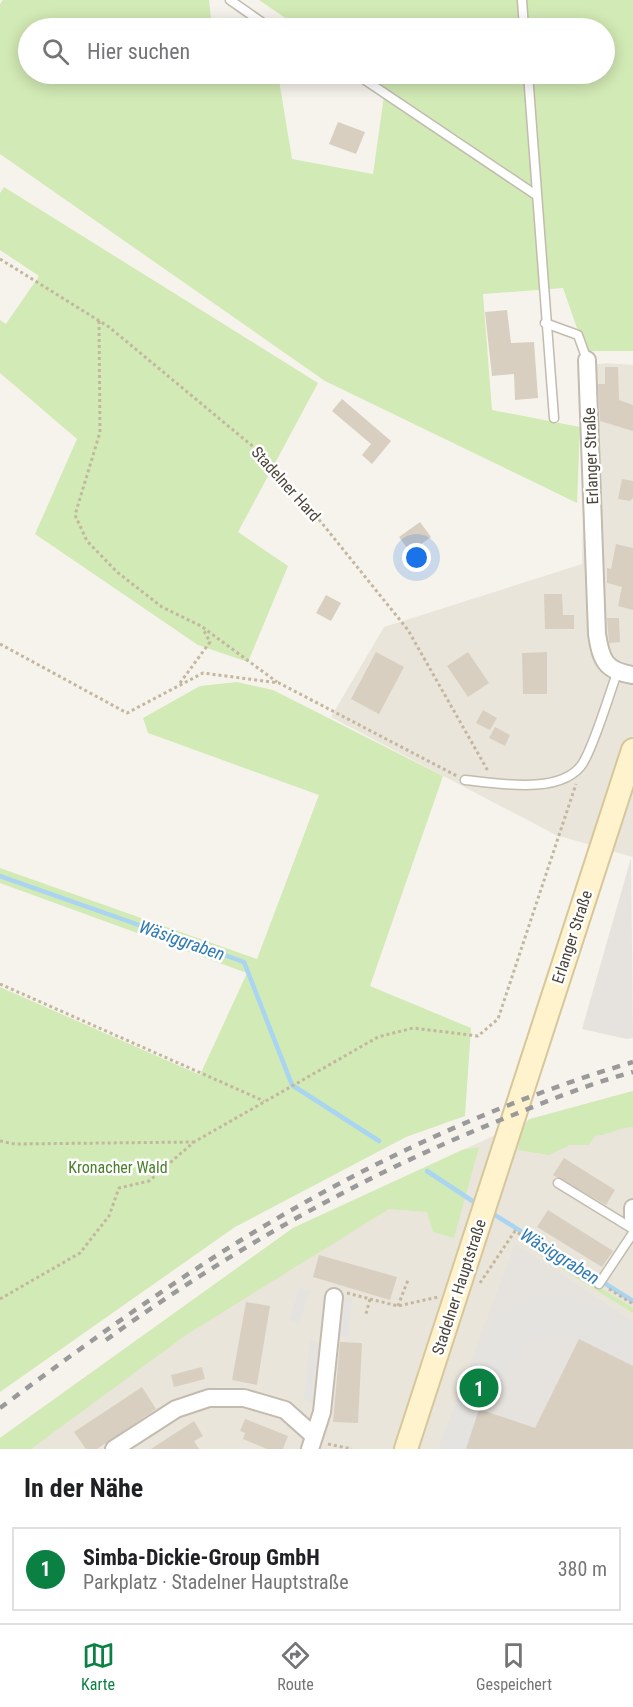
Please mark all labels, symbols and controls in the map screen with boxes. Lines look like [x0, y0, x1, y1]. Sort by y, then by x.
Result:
search box [18, 18, 615, 84]
icon: search [39, 35, 72, 68]
text: Hier suchen [87, 39, 190, 64]
street label: Erlanger Straße [580, 407, 602, 505]
street label: Stadelner Hard [248, 443, 324, 525]
your location [402, 543, 431, 572]
street label: Erlanger Straße [548, 888, 596, 986]
water label: Wäsiggraben [136, 916, 228, 964]
park label: Kronacher Wald [68, 1158, 168, 1177]
street label: Stadelner Hauptstraße [428, 1217, 490, 1357]
water label: Wäsiggraben [517, 1223, 603, 1289]
pin: 1 [460, 1366, 498, 1410]
text: In der Nähe [24, 1473, 143, 1503]
text: Simba-Dickie-Group GmbH [83, 1545, 320, 1570]
text: 1 [40, 1557, 51, 1581]
text: 380 m [558, 1557, 607, 1581]
text: Parkplatz · Stadelner Hauptstraße [83, 1570, 349, 1594]
tab: Karte [81, 1639, 115, 1694]
tab: Route [277, 1639, 314, 1694]
tab: Gespeichert [476, 1639, 552, 1694]

